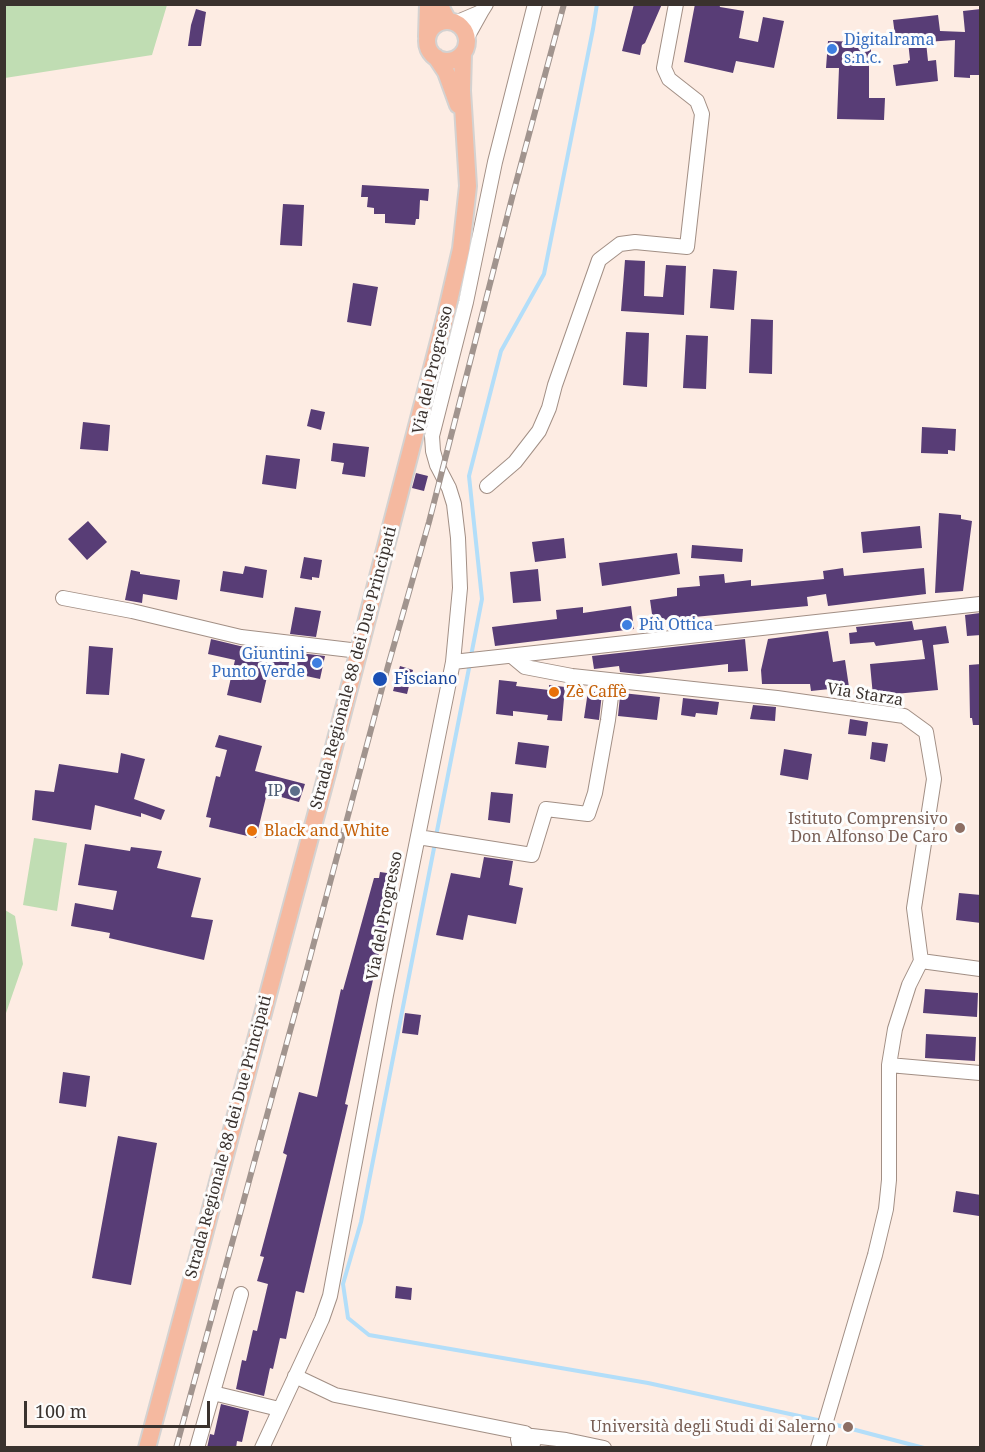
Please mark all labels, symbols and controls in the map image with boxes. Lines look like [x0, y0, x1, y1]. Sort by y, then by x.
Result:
place label: Digitalrama s.n.c. [844, 30, 934, 68]
marker: Digitalrama s.n.c. [825, 42, 839, 56]
street label: Via del Progresso [409, 304, 457, 436]
street label: Strada Regionale 88 dei Due Principati [307, 524, 401, 812]
place label: Più Ottica [639, 615, 713, 635]
marker: Più Ottica [620, 618, 634, 632]
place label: Giuntini Punto Verde [212, 644, 305, 682]
marker: Giuntini Punto Verde [310, 656, 324, 670]
place label: Fisciano [394, 669, 457, 689]
marker: Fisciano [371, 670, 389, 688]
street label: Via Starza [825, 679, 905, 711]
place label: Zè Caffè [566, 682, 627, 702]
marker: Zè Caffè [547, 685, 561, 699]
place label: IP [267, 781, 283, 801]
marker: IP [288, 784, 302, 798]
place label: Istituto Comprensivo Don Alfonso De Caro [788, 809, 948, 847]
place label: Black and White [264, 821, 389, 841]
marker: Istituto Comprensivo Don Alfonso De Caro [953, 821, 967, 835]
marker: Black and White [245, 824, 259, 838]
street label: Via del Progresso [363, 850, 407, 982]
street label: Strada Regionale 88 dei Due Principati [182, 993, 276, 1281]
scale bar [27, 1389, 213, 1427]
text: 100 m [35, 1399, 87, 1423]
place label: Università degli Studi di Salerno [590, 1417, 836, 1437]
marker: Università degli Studi di Salerno [841, 1420, 855, 1434]

